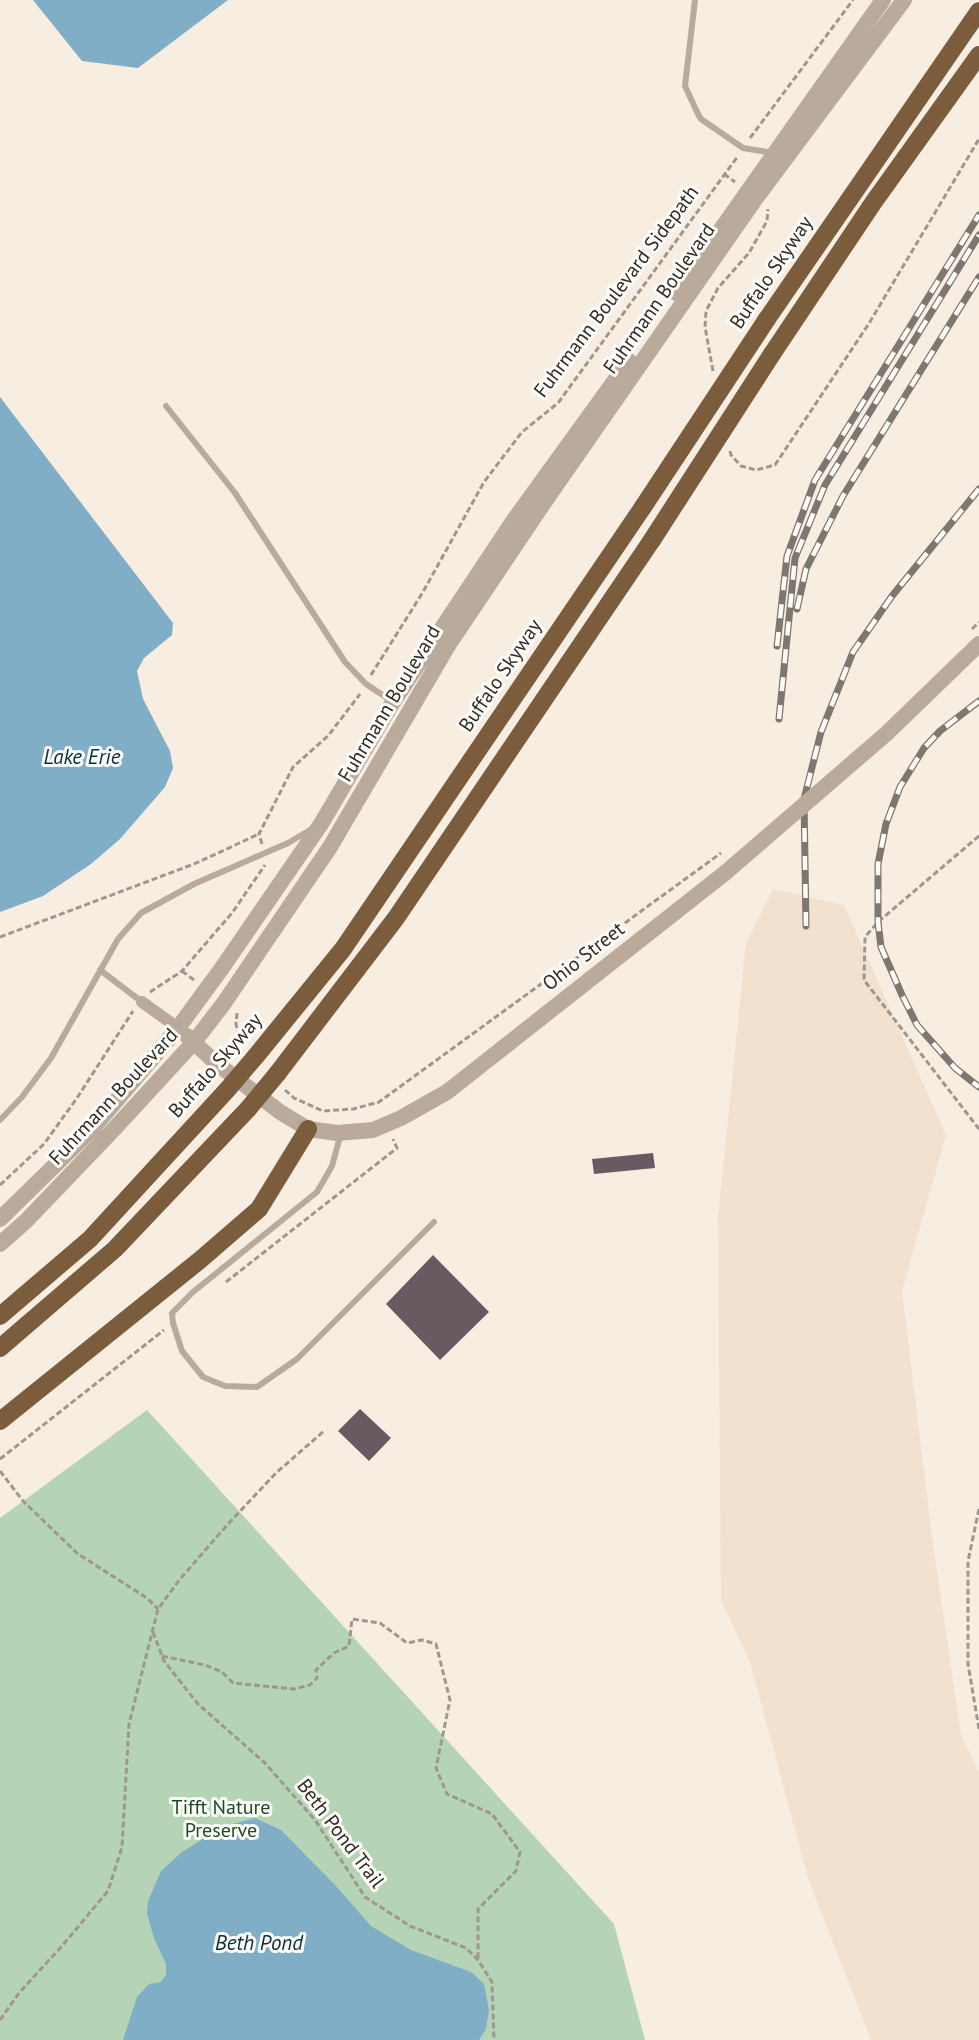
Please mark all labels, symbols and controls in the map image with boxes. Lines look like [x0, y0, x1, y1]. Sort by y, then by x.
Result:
street label: Fuhrmann Boulevard Sidepath [530, 181, 704, 403]
street label: Buffalo Skyway [726, 212, 818, 334]
street label: Fuhrmann Boulevard [599, 219, 721, 379]
street label: Buffalo Skyway [455, 615, 547, 737]
street label: Fuhrmann Boulevard [334, 621, 446, 787]
water label: Lake Erie [44, 745, 120, 771]
street label: Ohio Street [538, 918, 630, 996]
street label: Buffalo Skyway [164, 1009, 268, 1123]
street label: Fuhrmann Boulevard [44, 1024, 184, 1170]
street label: Beth Pond Trail [291, 1775, 389, 1893]
park label: Tifft Nature Preserve [172, 1796, 270, 1843]
water label: Beth Pond [215, 1931, 303, 1957]

